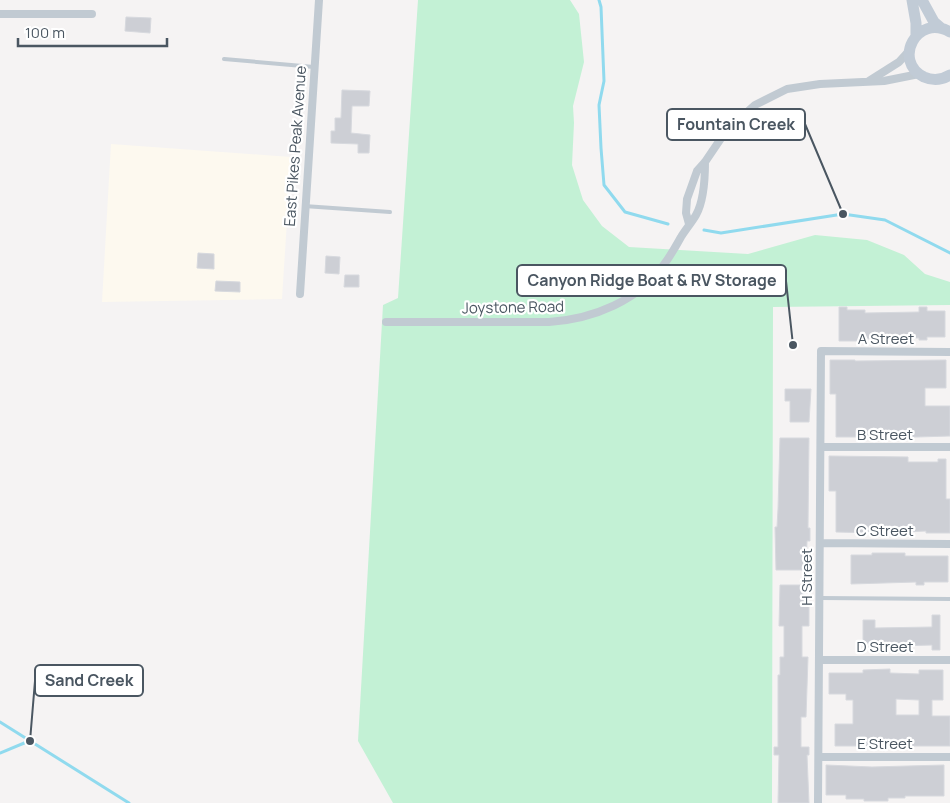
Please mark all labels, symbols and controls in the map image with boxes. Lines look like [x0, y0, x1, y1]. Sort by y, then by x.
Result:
scale bar [18, 15, 166, 47]
text: 100 m [25, 22, 65, 43]
street label: East Pikes Peak Avenue [279, 65, 311, 227]
callout: Fountain Creek [667, 109, 805, 140]
text: Fountain Creek [677, 113, 795, 135]
callout: Canyon Ridge Boat & RV Storage [517, 265, 786, 296]
text: Canyon Ridge Boat & RV Storage [527, 269, 777, 291]
street label: Joystone Road [462, 296, 564, 318]
street label: A Street [858, 328, 914, 349]
street label: B Street [857, 424, 913, 445]
street label: C Street [856, 520, 914, 541]
street label: H Street [796, 548, 817, 606]
street label: D Street [856, 636, 914, 657]
callout: Sand Creek [35, 665, 143, 696]
text: Sand Creek [45, 669, 134, 691]
street label: E Street [857, 733, 913, 754]

